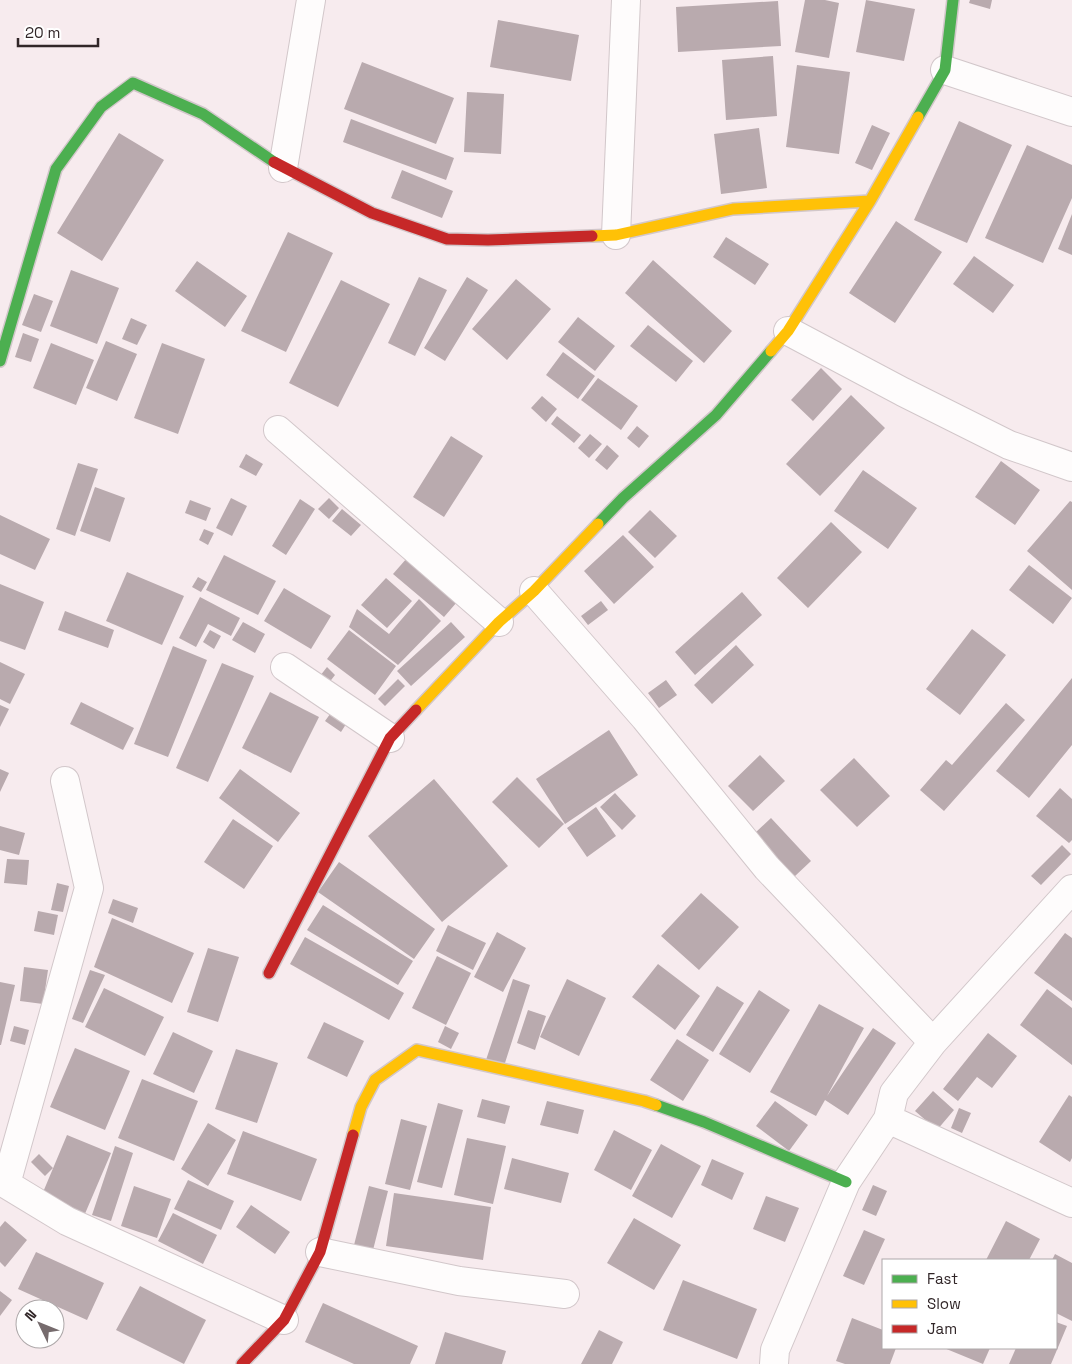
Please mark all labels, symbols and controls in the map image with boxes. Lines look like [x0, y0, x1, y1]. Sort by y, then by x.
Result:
scale bar [18, 15, 98, 47]
text: 20 m [25, 23, 60, 42]
legend [882, 1259, 1057, 1349]
text: Fast [927, 1269, 958, 1288]
text: Slow [927, 1294, 961, 1313]
north arrow [15, 1299, 65, 1349]
text: N [21, 1306, 40, 1325]
text: Jam [927, 1319, 957, 1338]

